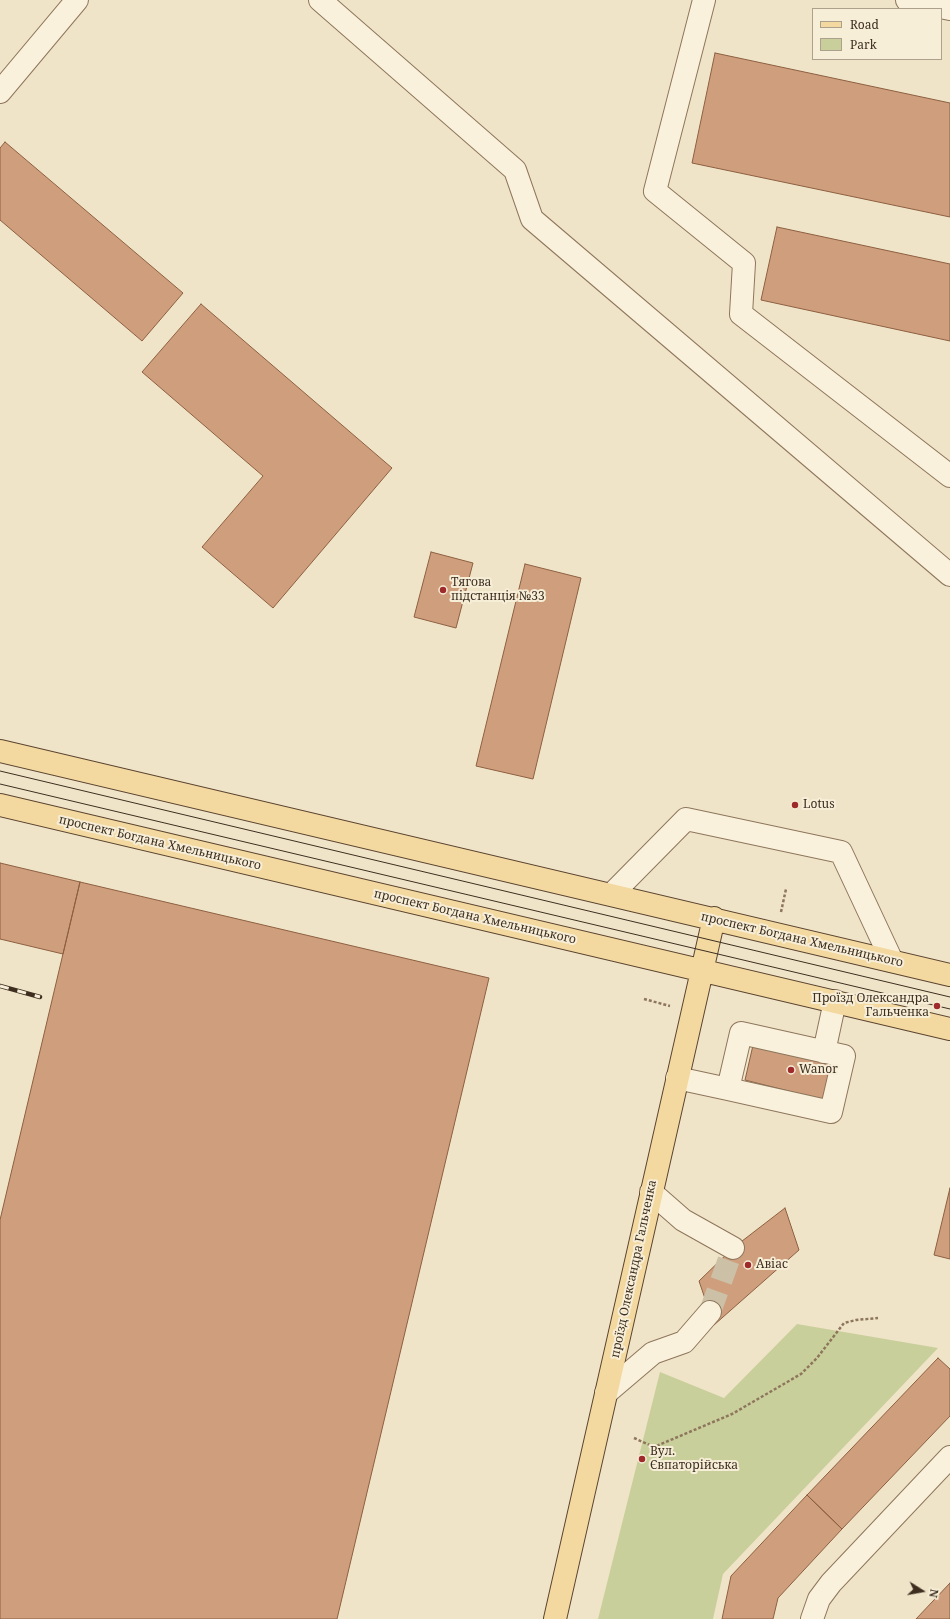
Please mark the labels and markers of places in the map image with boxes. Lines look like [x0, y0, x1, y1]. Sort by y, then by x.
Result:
place label: Тягова пiдстанцiя №33 [451, 576, 545, 604]
marker: Тягова пiдстанцiя №33 [438, 585, 448, 595]
place label: Lotus [803, 798, 835, 812]
marker: Lotus [790, 800, 800, 810]
place label: Проїзд Олександра Гальченка [812, 992, 929, 1020]
marker: Проїзд Олександра Гальченка [932, 1001, 942, 1011]
place label: Wanor [799, 1063, 838, 1077]
marker: Wanor [786, 1065, 796, 1075]
place label: Авіас [756, 1258, 788, 1272]
marker: Авіас [743, 1260, 753, 1270]
place label: Вул. Євпаторійська [650, 1445, 738, 1473]
marker: Вул. Євпаторійська [637, 1454, 647, 1464]

